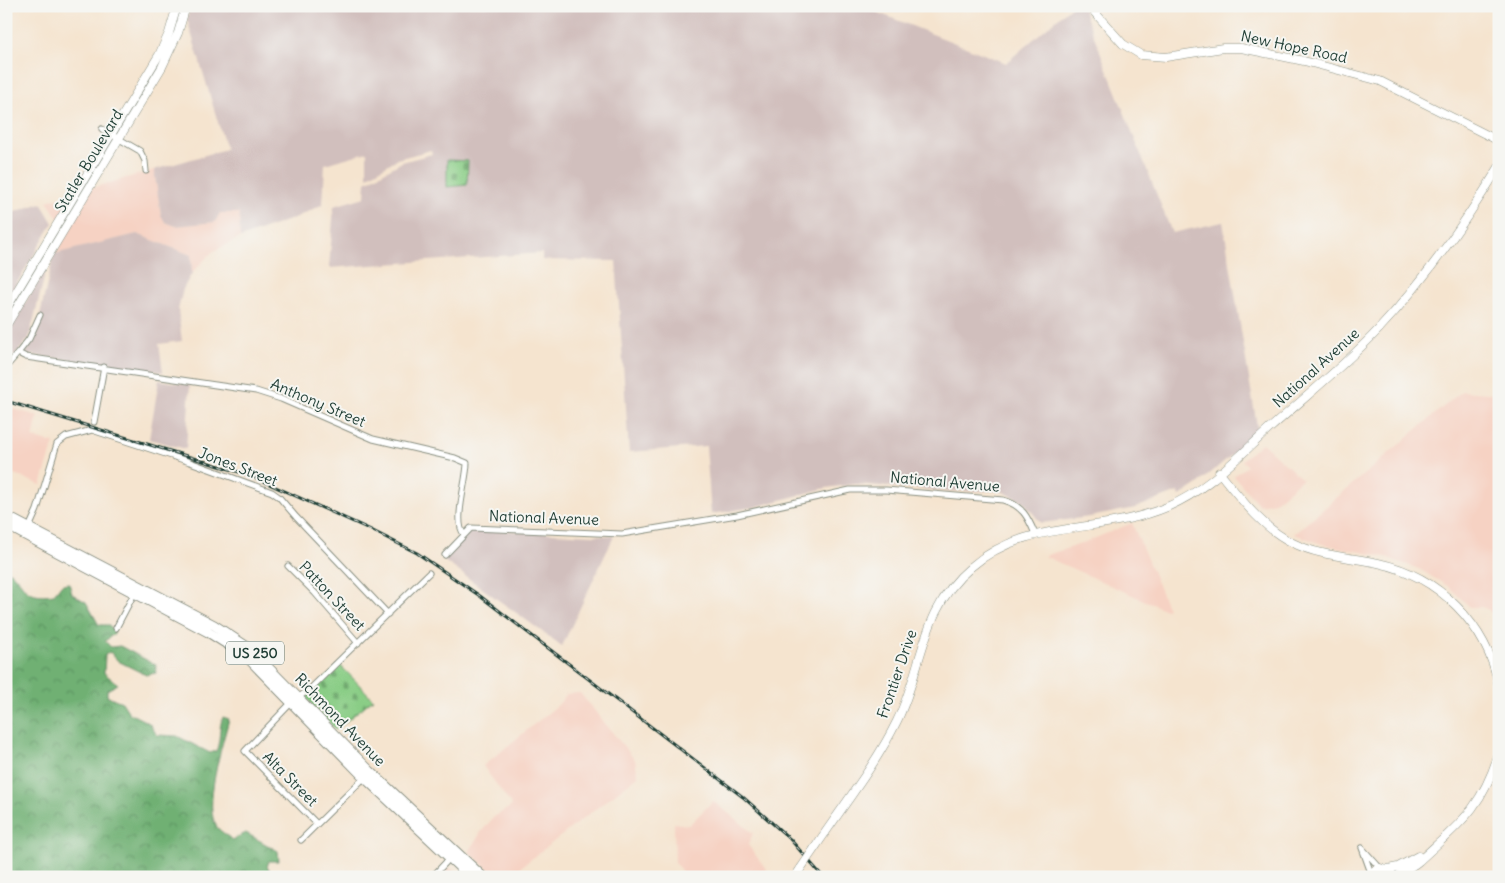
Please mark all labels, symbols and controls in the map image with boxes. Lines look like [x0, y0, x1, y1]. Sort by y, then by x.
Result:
street label: New Hope Road [1239, 26, 1349, 67]
street label: Statler Boulevard [50, 106, 127, 216]
street label: National Avenue [1268, 324, 1363, 412]
street label: Anthony Street [268, 374, 368, 431]
street label: Jones Street [196, 443, 280, 490]
street label: National Avenue [889, 467, 1001, 496]
street label: National Avenue [489, 506, 599, 529]
street label: Patton Street [295, 557, 369, 634]
street label: Frontier Drive [872, 627, 921, 721]
road number: US 250 [226, 641, 284, 664]
street label: Richmond Avenue [291, 669, 390, 770]
street label: Alta Street [259, 747, 322, 810]

